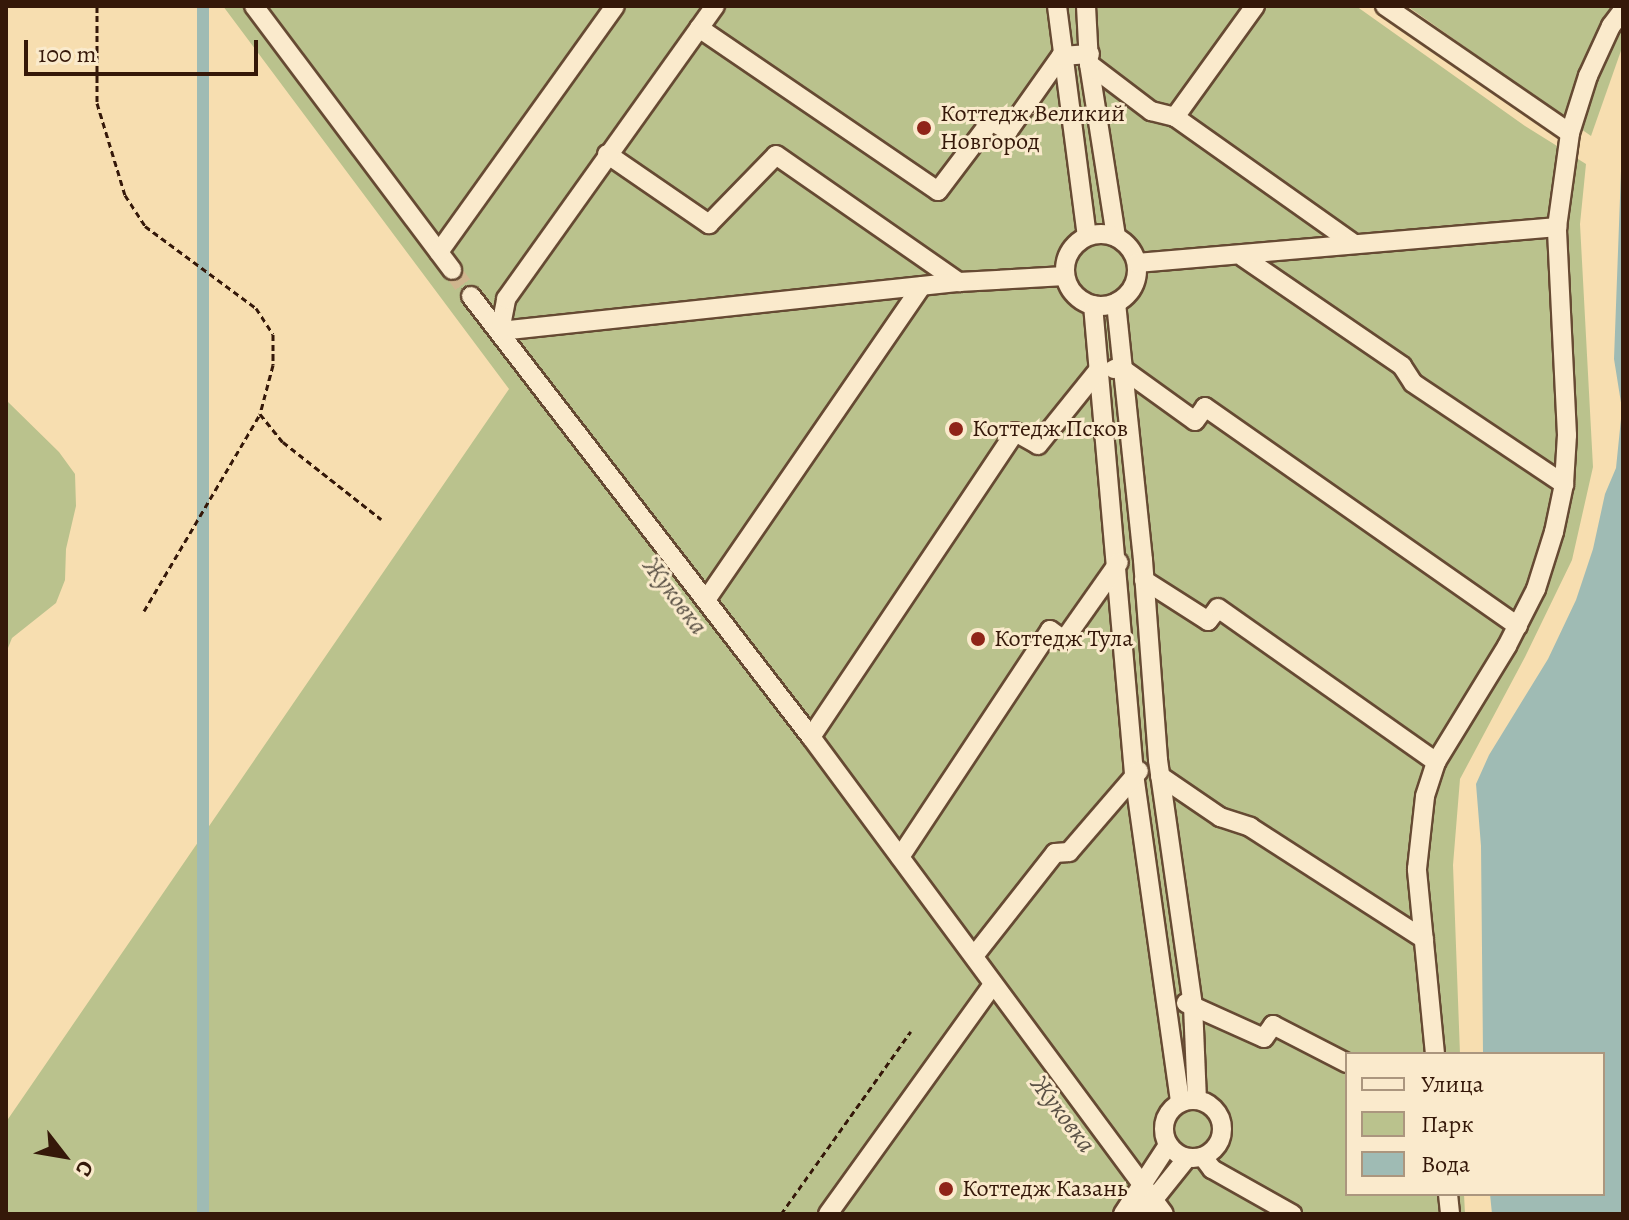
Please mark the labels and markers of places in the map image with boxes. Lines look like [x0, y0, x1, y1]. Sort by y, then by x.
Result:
place label: Коттедж Великий Новгород [940, 100, 1125, 156]
marker: Коттедж Великий Новгород [915, 119, 933, 137]
place label: Коттедж Псков [972, 415, 1128, 443]
marker: Коттедж Псков [947, 420, 965, 438]
place label: Коттедж Тула [994, 625, 1133, 653]
marker: Коттедж Тула [969, 630, 987, 648]
place label: Коттедж Казань [962, 1175, 1128, 1203]
marker: Коттедж Казань [937, 1180, 955, 1198]

